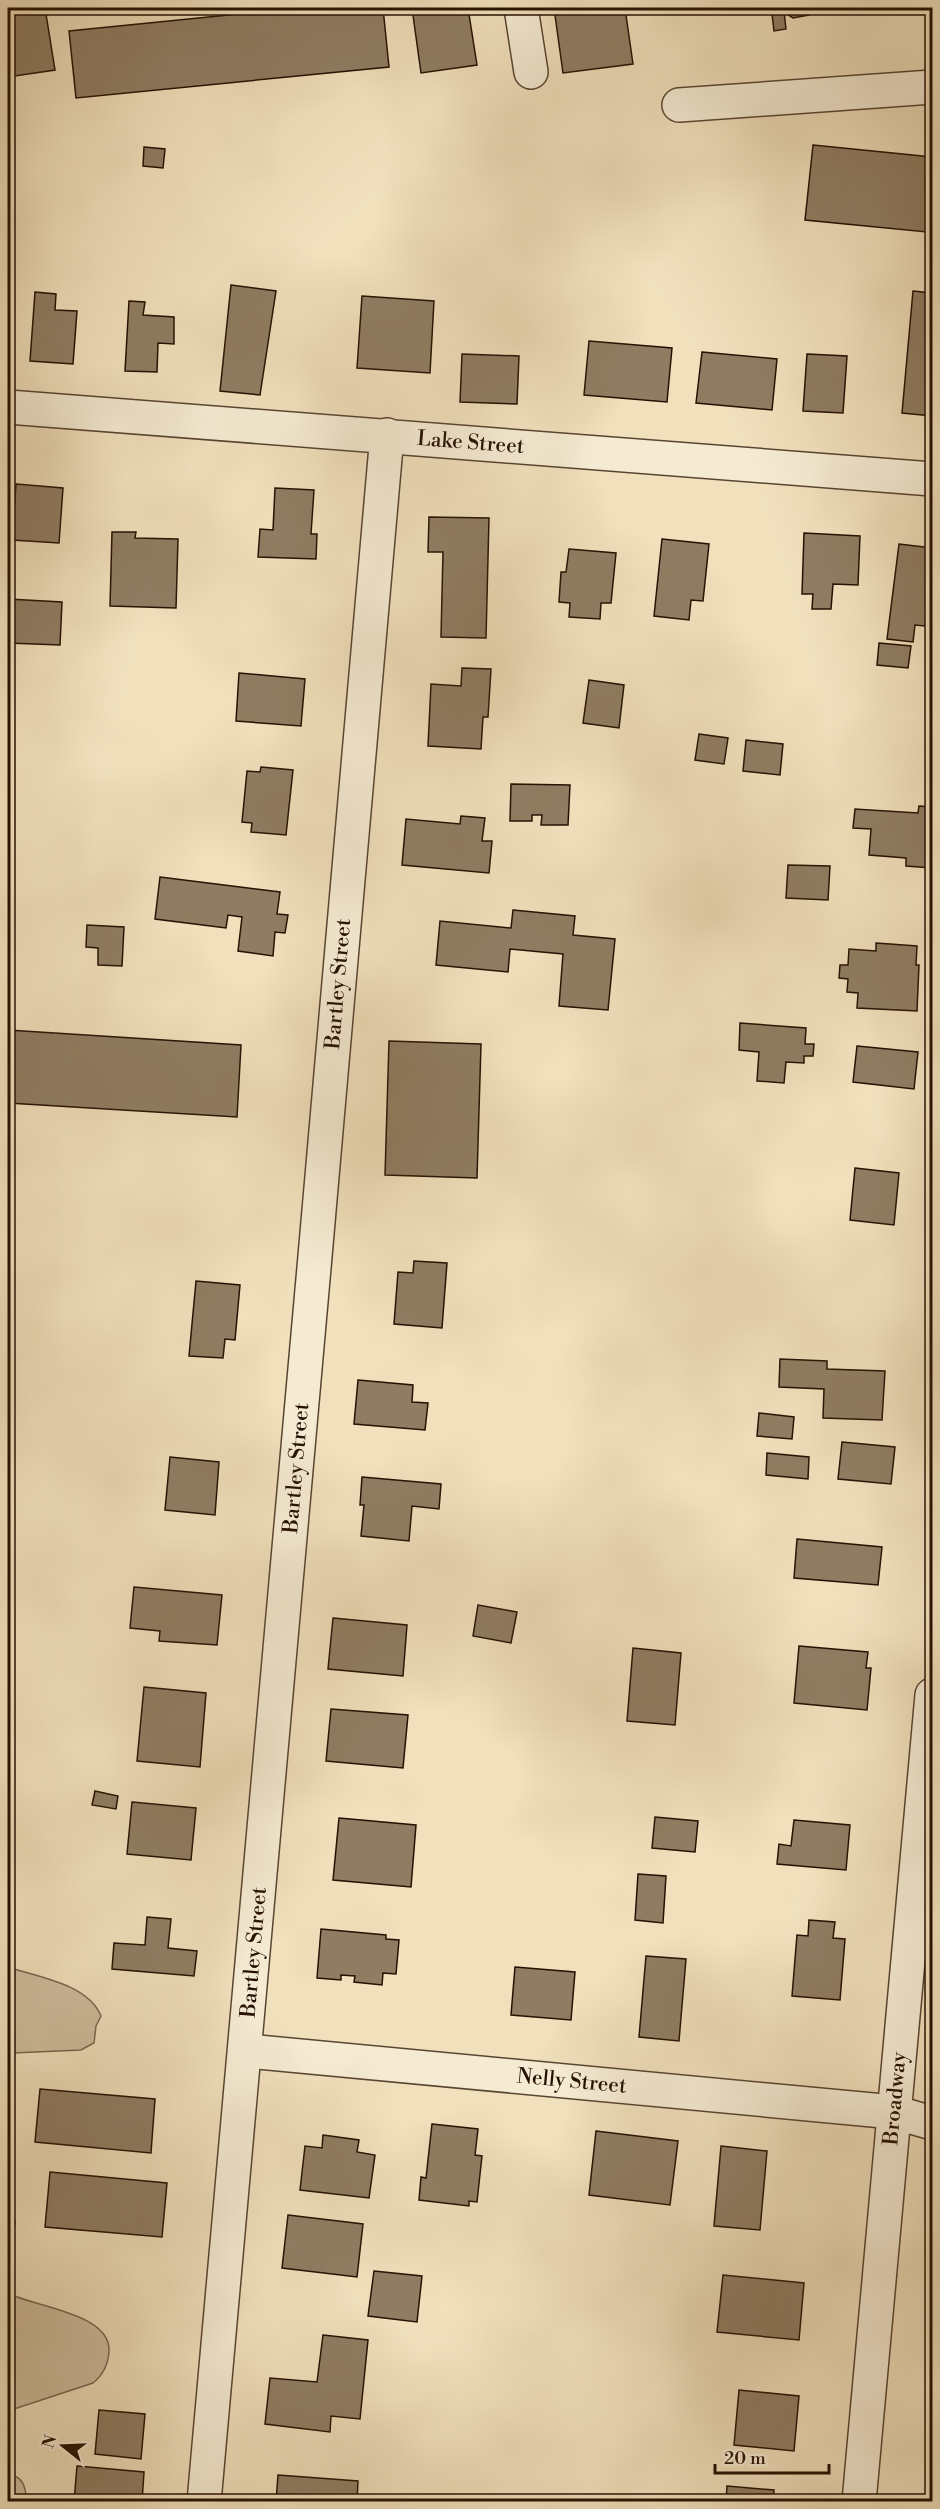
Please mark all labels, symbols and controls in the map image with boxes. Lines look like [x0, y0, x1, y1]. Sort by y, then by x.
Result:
street label: Lake Street [416, 426, 526, 460]
street label: Bartley Street [320, 917, 357, 1051]
street label: Bartley Street [278, 1401, 315, 1536]
street label: Bartley Street [235, 1885, 273, 2020]
street label: Broadway [878, 2050, 913, 2147]
street label: Nelly Street [516, 2063, 628, 2100]
north arrow [33, 2416, 93, 2476]
text: N [38, 2432, 61, 2451]
scale bar [715, 2437, 829, 2475]
text: 20 m [724, 2447, 766, 2470]

